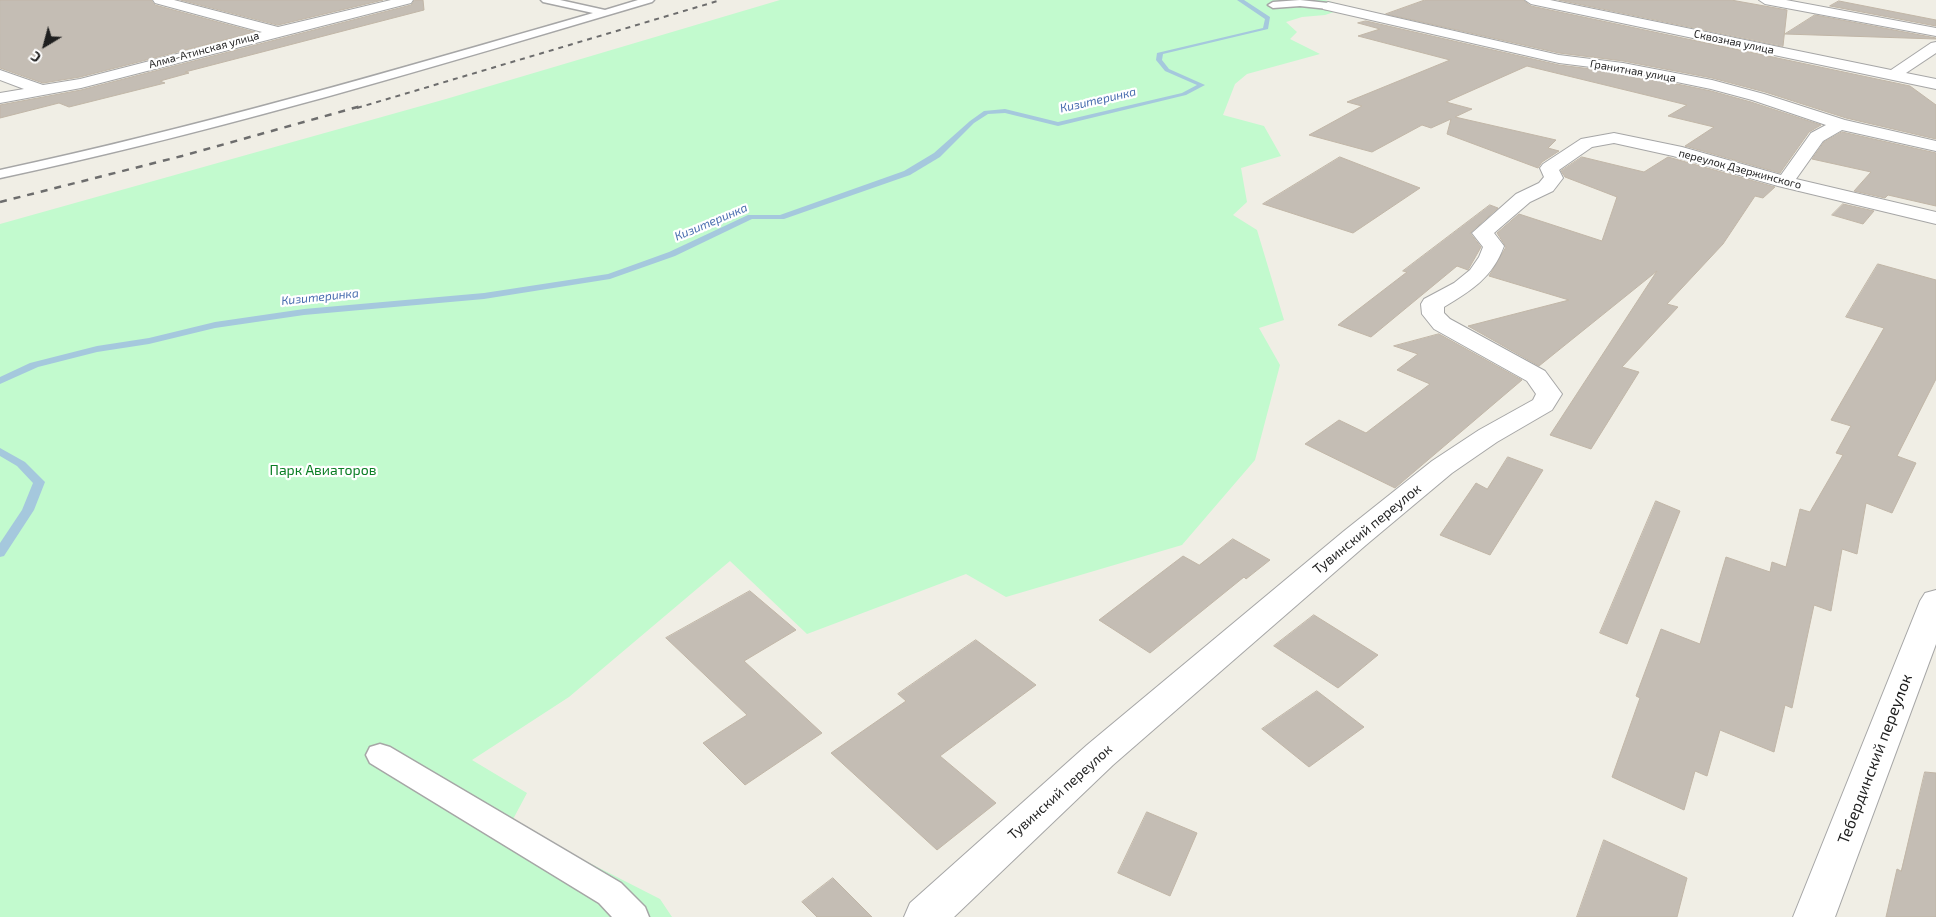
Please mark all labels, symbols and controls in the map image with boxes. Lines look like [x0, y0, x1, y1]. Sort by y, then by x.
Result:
north arrow [20, 20, 70, 70]
street label: Сквозная улица [1693, 27, 1775, 57]
street label: Алма-Атинская улица [147, 29, 261, 71]
text: С [27, 48, 44, 67]
street label: Гранитная улица [1589, 57, 1677, 85]
water label: Кизитеринка [1059, 84, 1137, 116]
street label: переулок Дзержинского [1677, 146, 1803, 192]
water label: Кизитеринка [672, 200, 750, 244]
water label: Кизитеринка [281, 286, 359, 308]
park label: Парк Авиаторов [270, 462, 376, 478]
street label: Тувинский переулок [1310, 480, 1424, 578]
street label: Тебердинский переулок [1834, 671, 1916, 847]
street label: Тувинский переулок [1004, 741, 1116, 843]

